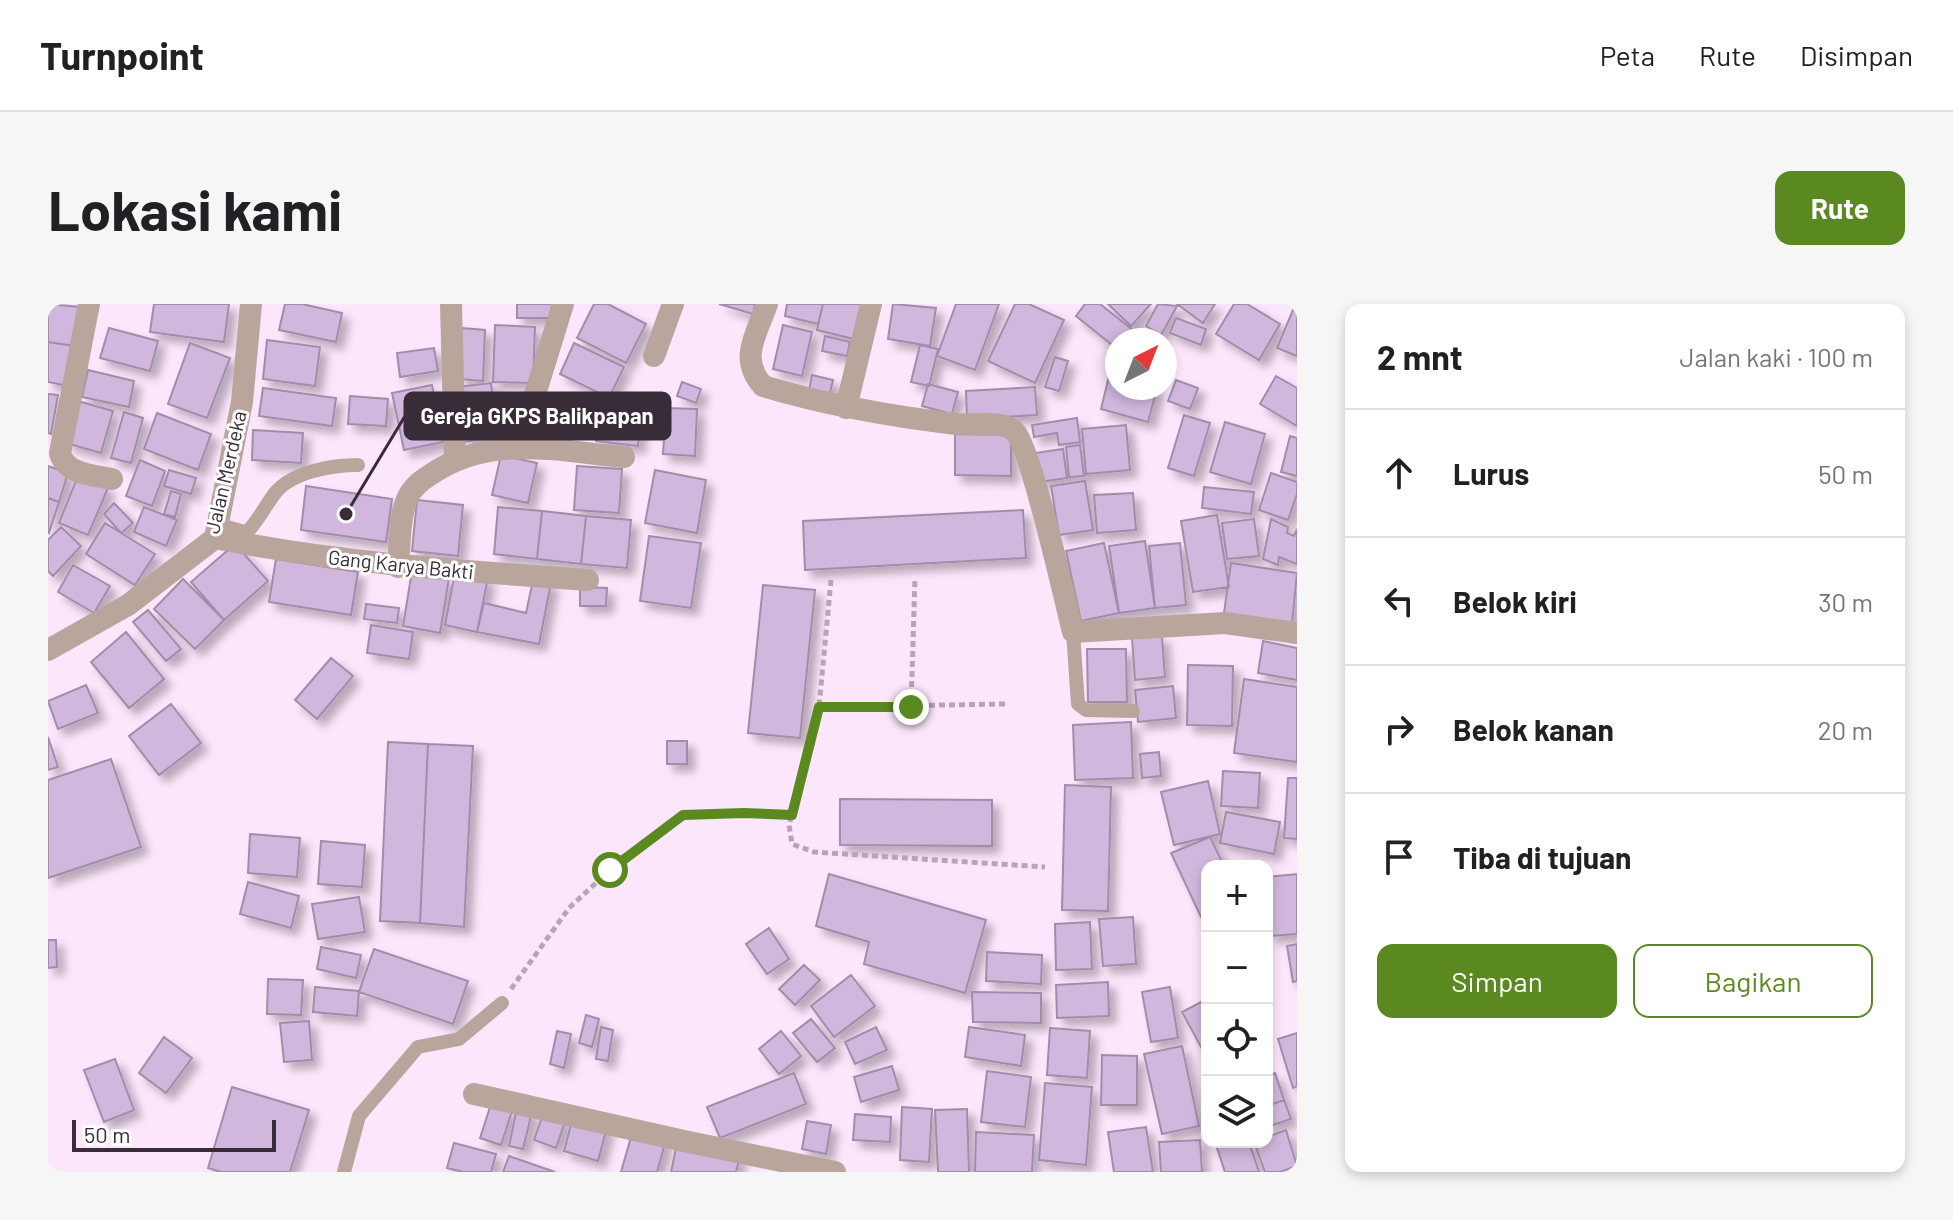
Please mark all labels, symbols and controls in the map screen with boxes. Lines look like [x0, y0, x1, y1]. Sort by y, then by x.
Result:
text: Turnpoint [40, 32, 204, 78]
text: Peta [1600, 38, 1655, 72]
text: Rute [1699, 38, 1756, 72]
text: Disimpan [1800, 38, 1913, 72]
button: Rute [1775, 171, 1905, 245]
text: Lokasi kami [48, 175, 342, 242]
north arrow [1105, 328, 1177, 400]
text: 2 mnt [1377, 336, 1463, 377]
text: Jalan kaki · 100 m [1679, 341, 1873, 372]
callout: Gereja GKPS Balikpapan [405, 393, 670, 439]
text: Gereja GKPS Balikpapan [420, 402, 654, 428]
street label: Jalan Merdeka [199, 408, 251, 536]
icon: ahead [1377, 451, 1421, 495]
text: Lurus [1453, 455, 1529, 491]
text: 50 m [1818, 458, 1873, 489]
street label: Gang Karya Bakti [327, 544, 475, 584]
icon: left [1377, 579, 1421, 623]
text: Belok kiri [1453, 583, 1577, 619]
text: 30 m [1818, 586, 1873, 617]
route end [893, 689, 929, 725]
icon: right [1377, 707, 1421, 751]
text: Belok kanan [1453, 711, 1614, 747]
text: 20 m [1818, 714, 1873, 745]
icon: arrive [1377, 835, 1421, 879]
text: Tiba di tujuan [1453, 839, 1631, 875]
route start [592, 852, 628, 888]
map controls [1201, 860, 1273, 1148]
button: + [1201, 860, 1273, 932]
button: − [1201, 932, 1273, 1004]
button: Simpan [1377, 944, 1617, 1018]
button: Bagikan [1633, 944, 1873, 1018]
button: locate [1201, 1004, 1273, 1076]
button: layers [1201, 1076, 1273, 1148]
scale bar [72, 1116, 276, 1152]
text: 50 m [84, 1121, 130, 1147]

